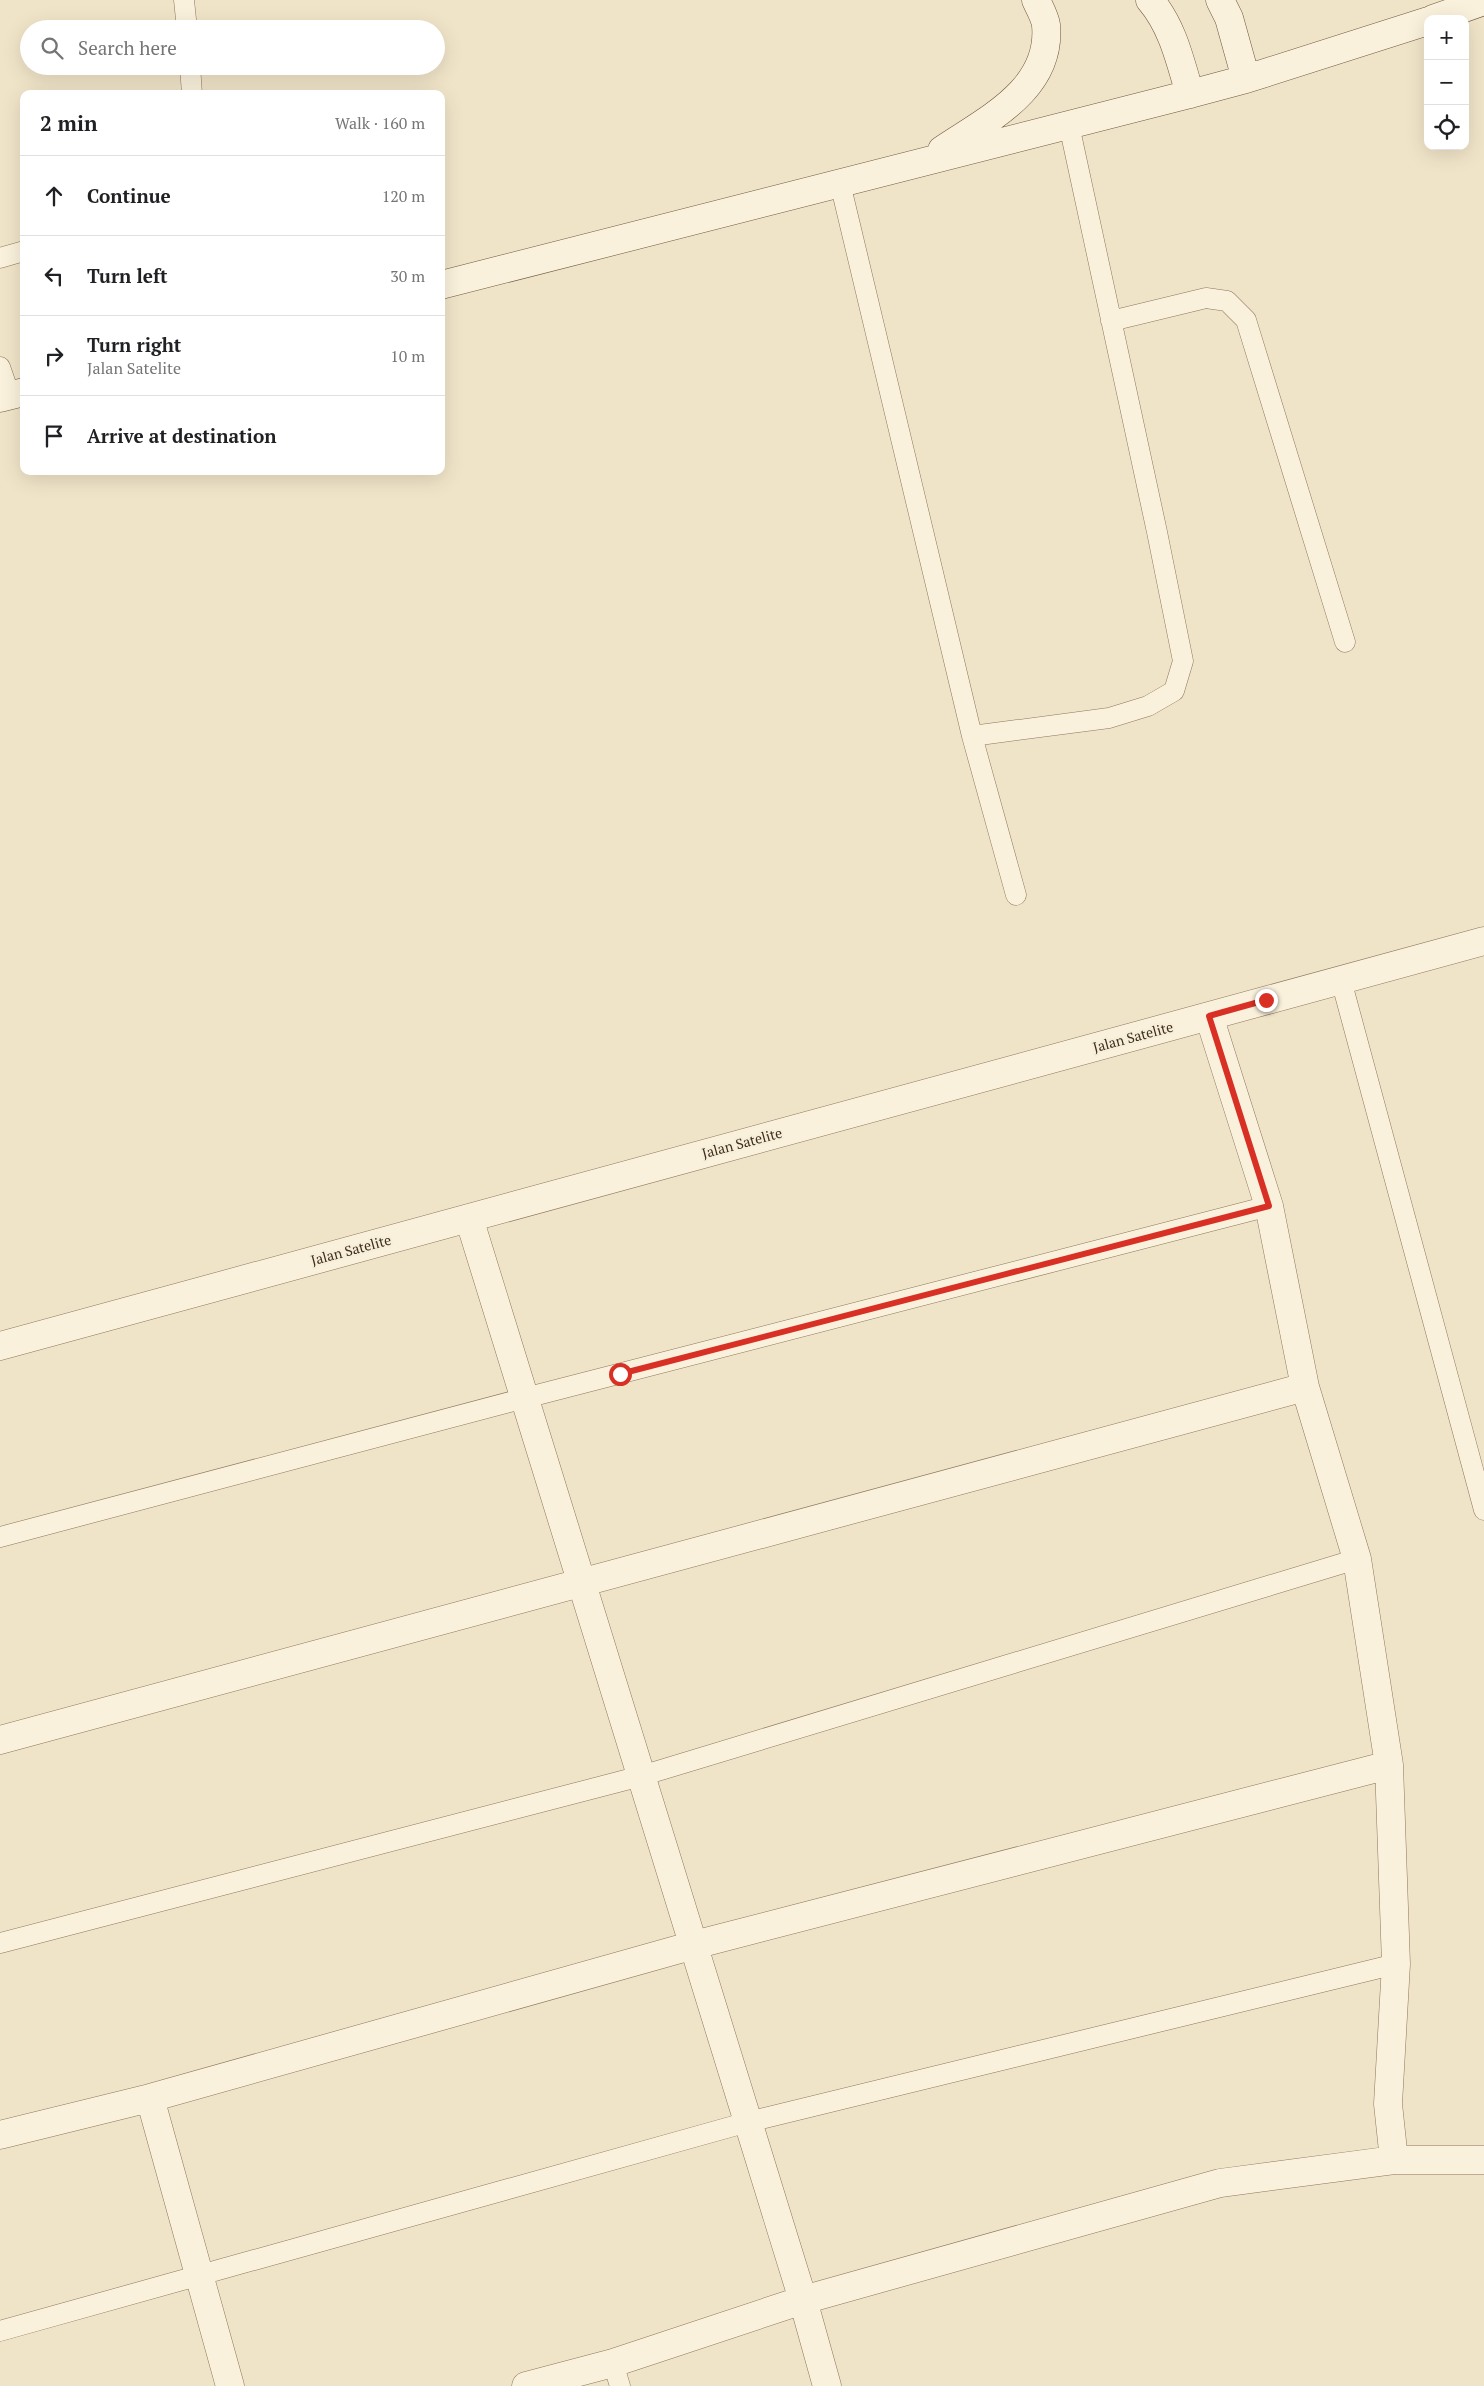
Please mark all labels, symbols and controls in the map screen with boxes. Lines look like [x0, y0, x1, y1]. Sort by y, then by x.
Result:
map controls [1424, 15, 1469, 150]
button: + [1424, 15, 1469, 60]
search box [20, 20, 445, 75]
icon: search [38, 34, 66, 62]
text: Search here [78, 35, 177, 60]
button: − [1424, 60, 1469, 105]
button: locate [1424, 105, 1469, 150]
text: 2 min [40, 109, 97, 137]
text: Walk · 160 m [335, 112, 425, 134]
icon: ahead [40, 182, 68, 210]
text: Continue [87, 183, 171, 208]
text: 120 m [382, 185, 425, 207]
icon: left [40, 262, 68, 290]
text: Turn left [87, 263, 168, 288]
text: 30 m [390, 265, 425, 287]
text: Turn right [87, 332, 181, 357]
icon: right [40, 342, 68, 370]
text: 10 m [390, 345, 425, 367]
text: Jalan Satelite [87, 357, 181, 379]
icon: arrive [40, 422, 68, 450]
text: Arrive at destination [87, 423, 276, 448]
route end [1255, 989, 1278, 1012]
street label: Jalan Satelite [1091, 1017, 1175, 1056]
street label: Jalan Satelite [700, 1123, 784, 1162]
street label: Jalan Satelite [309, 1230, 393, 1269]
route start [609, 1363, 632, 1386]

